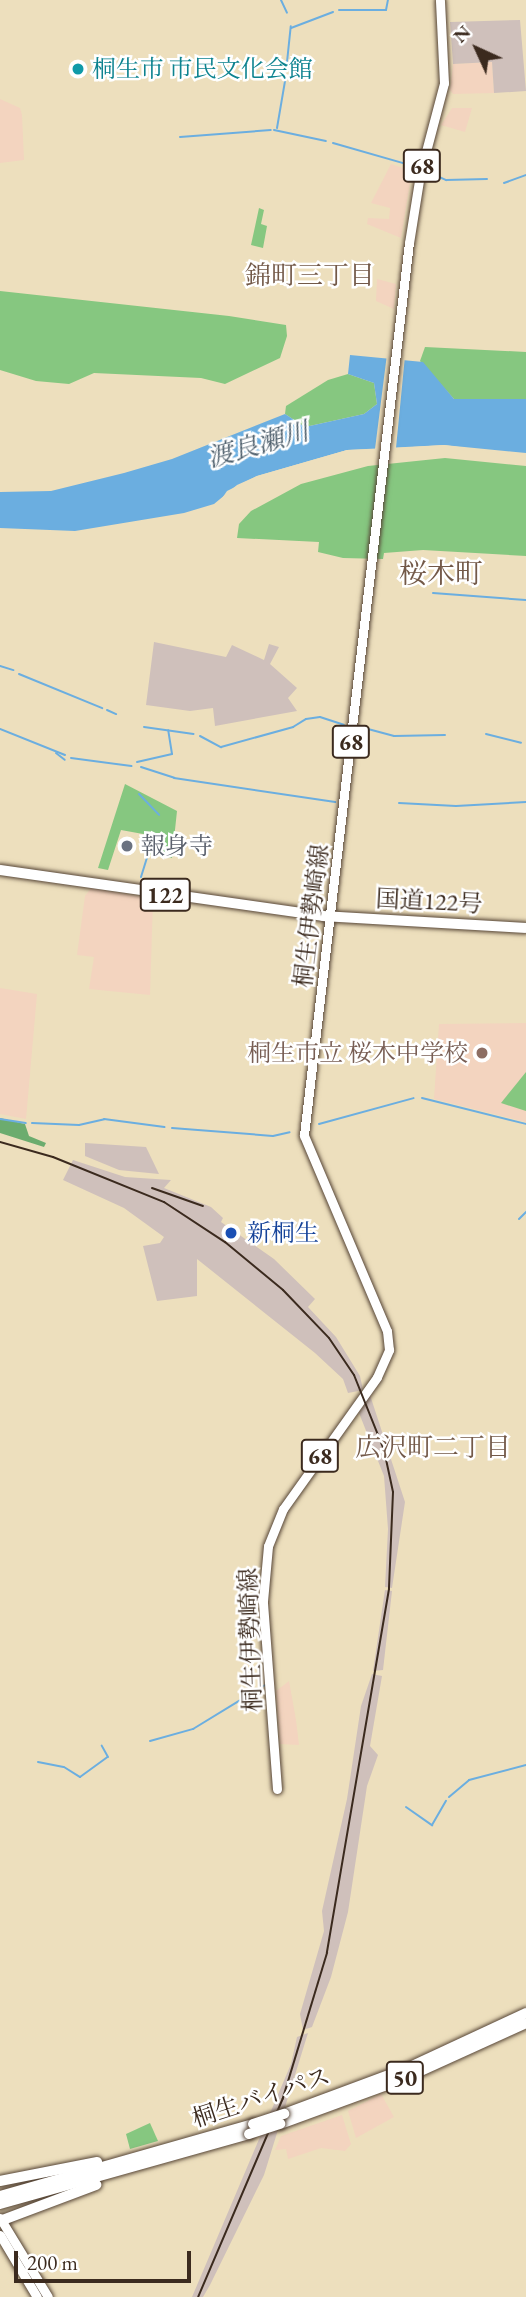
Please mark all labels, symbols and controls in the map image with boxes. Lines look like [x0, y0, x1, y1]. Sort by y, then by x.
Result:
north arrow [442, 14, 512, 84]
text: N [448, 20, 476, 48]
place label: 桐生市 市民文化会館 [92, 55, 313, 83]
marker: 桐生市 市民文化会館 [70, 61, 86, 77]
road number: 68 [403, 146, 441, 186]
district label: 錦町三丁目 [245, 260, 375, 292]
water label: 渡良瀬川 [204, 416, 312, 474]
district label: 桜木町 [399, 556, 483, 590]
road number: 68 [332, 722, 370, 762]
place label: 報身寺 [141, 832, 213, 860]
marker: 報身寺 [119, 838, 135, 854]
street label: 桐生伊勢崎線 [288, 843, 334, 989]
road number: 122 [139, 876, 191, 914]
street label: 国道122号 [375, 884, 483, 918]
place label: 桐生市立 桜木中学校 [247, 1039, 468, 1067]
marker: 桐生市立 桜木中学校 [474, 1045, 490, 1061]
place label: 新桐生 [247, 1219, 319, 1247]
marker: 新桐生 [221, 1223, 241, 1243]
district label: 広沢町二丁目 [355, 1432, 511, 1464]
road number: 68 [301, 1436, 339, 1476]
street label: 桐生伊勢崎線 [233, 1568, 267, 1712]
road number: 50 [386, 2058, 424, 2098]
street label: 桐生バイパス [188, 2061, 334, 2133]
scale bar [18, 2238, 194, 2282]
text: 200 m [27, 2249, 78, 2276]

